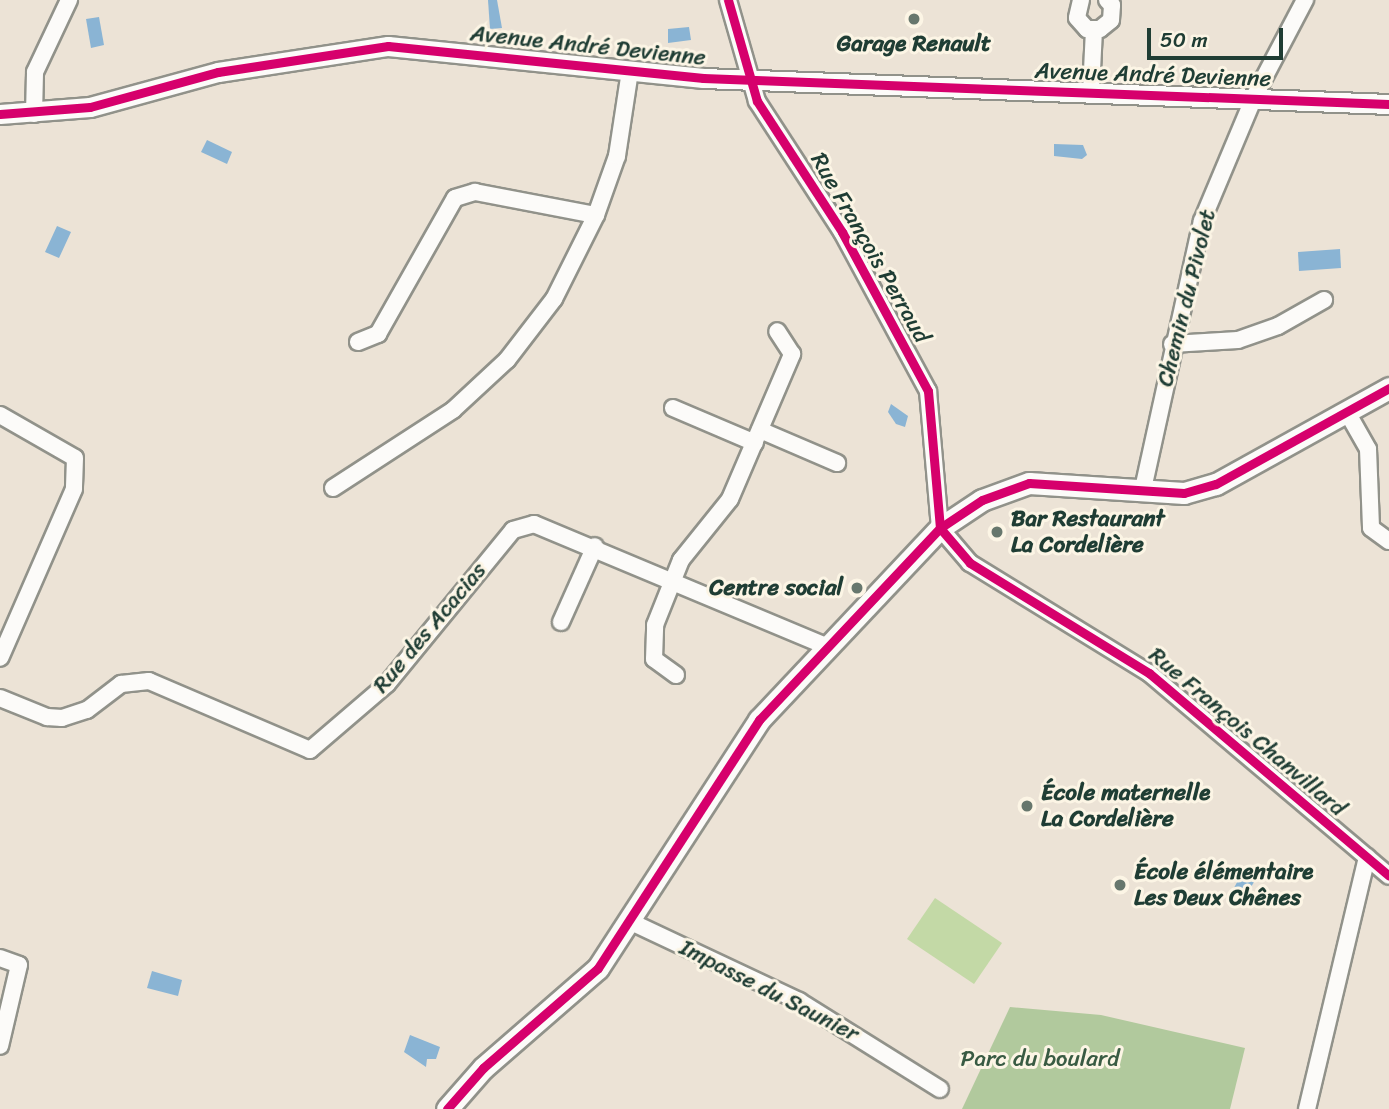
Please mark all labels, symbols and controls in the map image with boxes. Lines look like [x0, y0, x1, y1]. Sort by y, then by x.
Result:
marker: Garage Renault [906, 11, 922, 27]
scale bar [1151, 14, 1288, 58]
street label: Avenue André Devienne [469, 20, 707, 72]
text: 50 m [1160, 21, 1208, 59]
place label: Garage Renault [837, 30, 991, 58]
street label: Avenue André Devienne [1034, 57, 1272, 93]
street label: Rue François Perraud [804, 148, 936, 348]
street label: Chemin du Pivolet [1152, 207, 1222, 389]
place label: Bar Restaurant La Cordelière [1011, 505, 1166, 559]
marker: Bar Restaurant La Cordelière [989, 524, 1005, 540]
street label: Rue des Acacias [368, 557, 492, 699]
place label: Centre social [709, 574, 843, 602]
marker: Centre social [849, 580, 865, 596]
street label: Rue François Chanvillard [1143, 642, 1351, 822]
place label: École maternelle La Cordelière [1041, 779, 1210, 833]
marker: École maternelle La Cordelière [1019, 798, 1035, 814]
place label: École élémentaire Les Deux Chênes [1134, 858, 1316, 912]
marker: École élémentaire Les Deux Chênes [1112, 877, 1128, 893]
street label: Impasse du Saunier [675, 934, 863, 1048]
park label: Parc du boulard [960, 1045, 1120, 1073]

